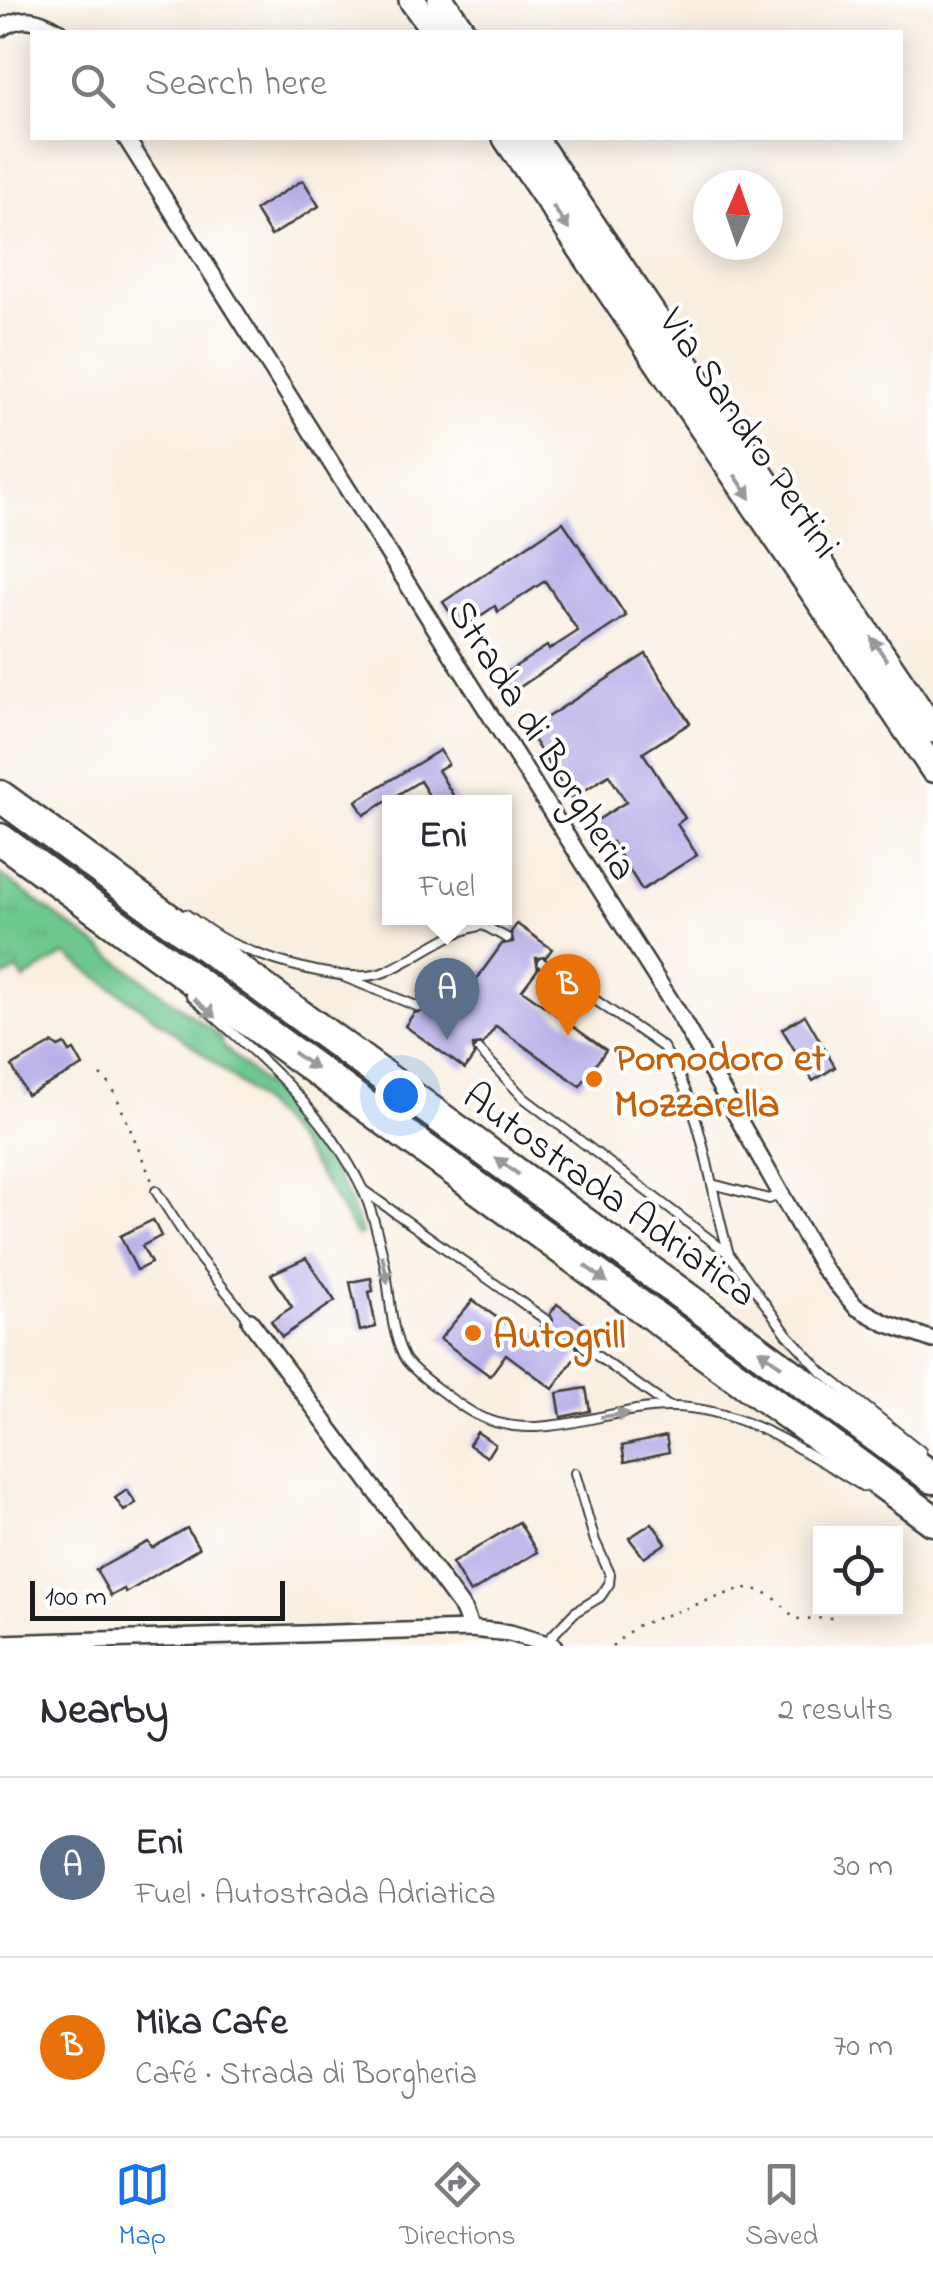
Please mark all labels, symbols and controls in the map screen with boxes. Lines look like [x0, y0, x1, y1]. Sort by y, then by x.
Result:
search box [30, 30, 903, 140]
text: Search here [145, 57, 327, 113]
icon: search [65, 58, 120, 113]
north arrow [693, 170, 783, 260]
one-way arrow [551, 205, 570, 232]
street label: Via Sandro Pertini [641, 297, 853, 572]
one-way arrow [733, 474, 752, 501]
street label: Strada di Borgheria [430, 589, 650, 893]
one-way arrow [870, 636, 888, 663]
popup [382, 795, 512, 925]
text: Eni [419, 809, 467, 865]
text: Fuel [419, 865, 475, 912]
pin: B [536, 954, 600, 1036]
pin: A [414, 958, 480, 1040]
one-way arrow [192, 997, 217, 1019]
place label: Pomodoro et Mozzarella [614, 1031, 826, 1136]
one-way arrow [292, 1051, 318, 1071]
marker: Pomodoro et Mozzarella [583, 1068, 605, 1090]
street label: Autostrada Adriatica [449, 1069, 768, 1324]
your location [375, 1070, 426, 1121]
one-way arrow [494, 1157, 521, 1177]
one-way arrow [378, 1254, 393, 1285]
one-way arrow [583, 1263, 609, 1283]
place label: Autogrill [493, 1308, 626, 1367]
marker: Autogrill [462, 1322, 484, 1344]
one-way arrow [757, 1349, 783, 1369]
one-way arrow [600, 1407, 631, 1422]
map controls [813, 1526, 903, 1616]
button: locate [813, 1526, 903, 1616]
scale bar [30, 1576, 285, 1620]
text: 100 m [45, 1578, 107, 1619]
text: Nearby [40, 1681, 168, 1742]
text: 2 results [778, 1688, 893, 1735]
text: Eni [135, 1816, 184, 1872]
text: A [63, 1844, 82, 1891]
text: 30 m [833, 1844, 893, 1891]
text: Fuel · Autostrada Adriatica [135, 1872, 496, 1919]
text: Mika Cafe [135, 1996, 288, 2052]
text: B [62, 2024, 83, 2071]
text: 70 m [833, 2024, 893, 2071]
text: Café · Strada di Borgheria [135, 2052, 477, 2099]
tab: Map [115, 2157, 170, 2258]
tab: Directions [399, 2157, 516, 2258]
tab: Saved [745, 2157, 818, 2258]

